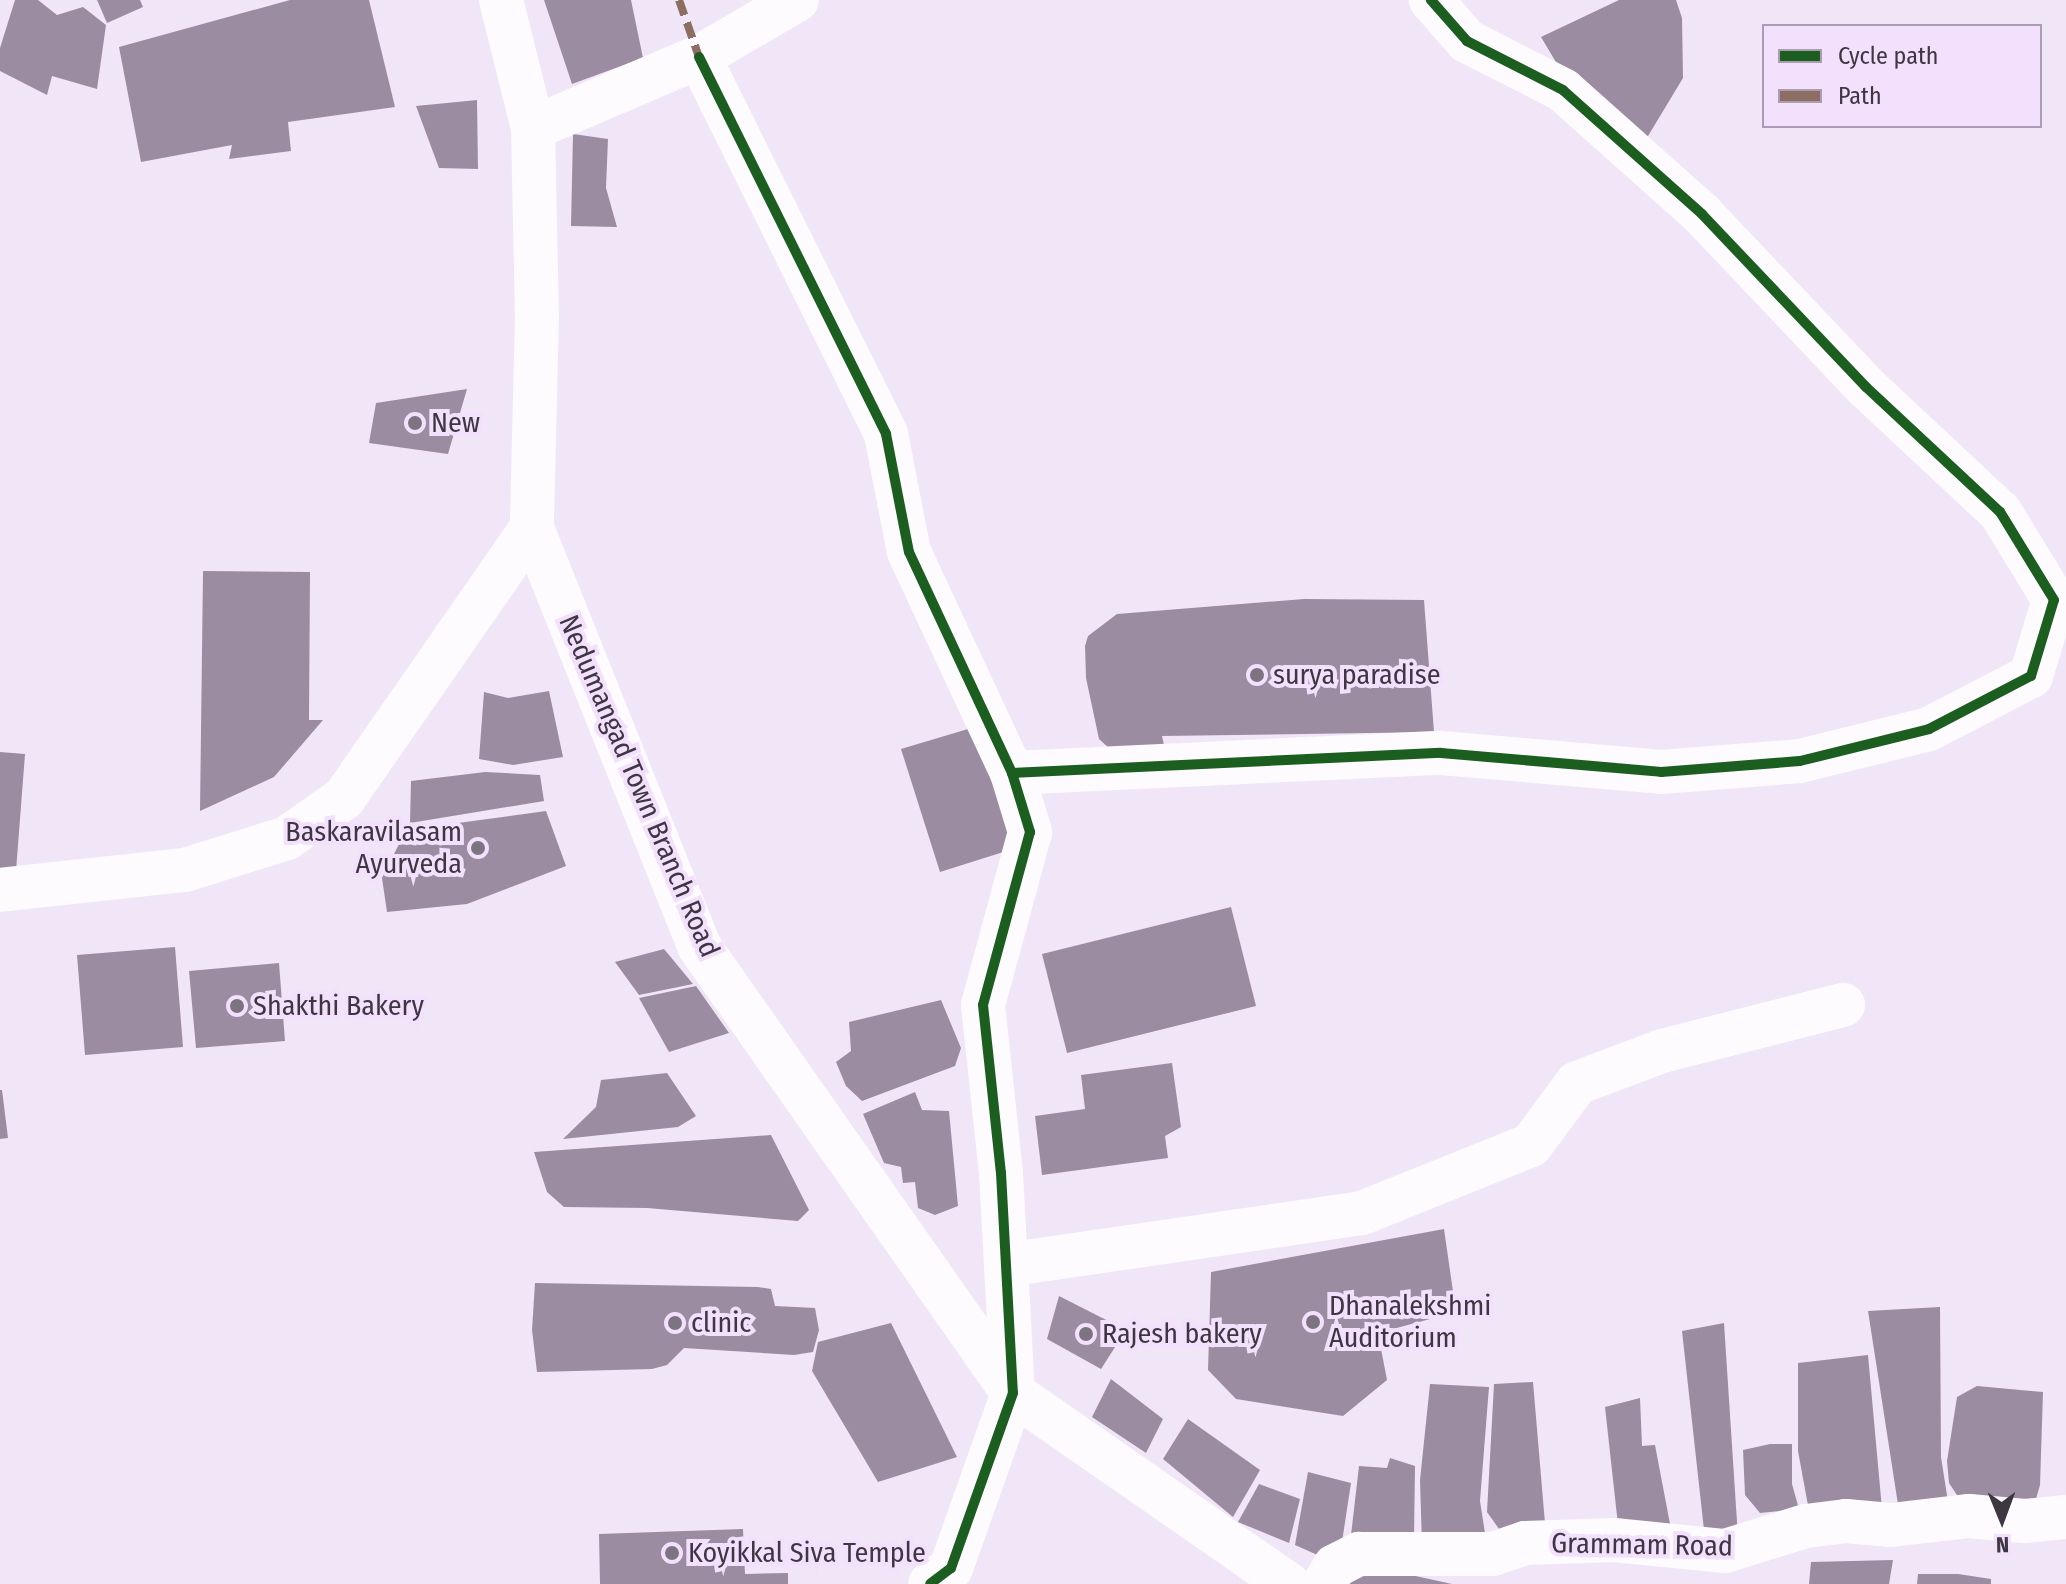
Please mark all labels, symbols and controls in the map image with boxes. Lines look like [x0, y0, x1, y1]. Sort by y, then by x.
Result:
legend [1762, 24, 2042, 128]
text: Cycle path [1838, 42, 1938, 70]
text: Path [1838, 82, 1882, 110]
place label: New [431, 406, 480, 440]
marker: New [406, 414, 424, 432]
street label: Nedumangad Town Branch Road [552, 610, 726, 962]
place label: surya paradise [1273, 658, 1441, 692]
marker: surya paradise [1248, 666, 1266, 684]
place label: Baskaravilasam Ayurveda [285, 815, 462, 881]
marker: Baskaravilasam Ayurveda [469, 839, 487, 857]
place label: Shakthi Bakery [253, 989, 424, 1023]
marker: Shakthi Bakery [228, 997, 246, 1015]
place label: Dhanalekshmi Auditorium [1329, 1289, 1491, 1355]
place label: clinic [691, 1306, 751, 1340]
marker: Dhanalekshmi Auditorium [1304, 1313, 1322, 1331]
marker: clinic [666, 1314, 684, 1332]
place label: Rajesh bakery [1102, 1317, 1262, 1351]
marker: Rajesh bakery [1077, 1325, 1095, 1343]
north arrow [1962, 1480, 2042, 1560]
street label: Grammam Road [1551, 1527, 1733, 1563]
text: N [1996, 1531, 2009, 1558]
place label: Koyikkal Siva Temple [688, 1536, 926, 1570]
marker: Koyikkal Siva Temple [663, 1544, 681, 1562]

